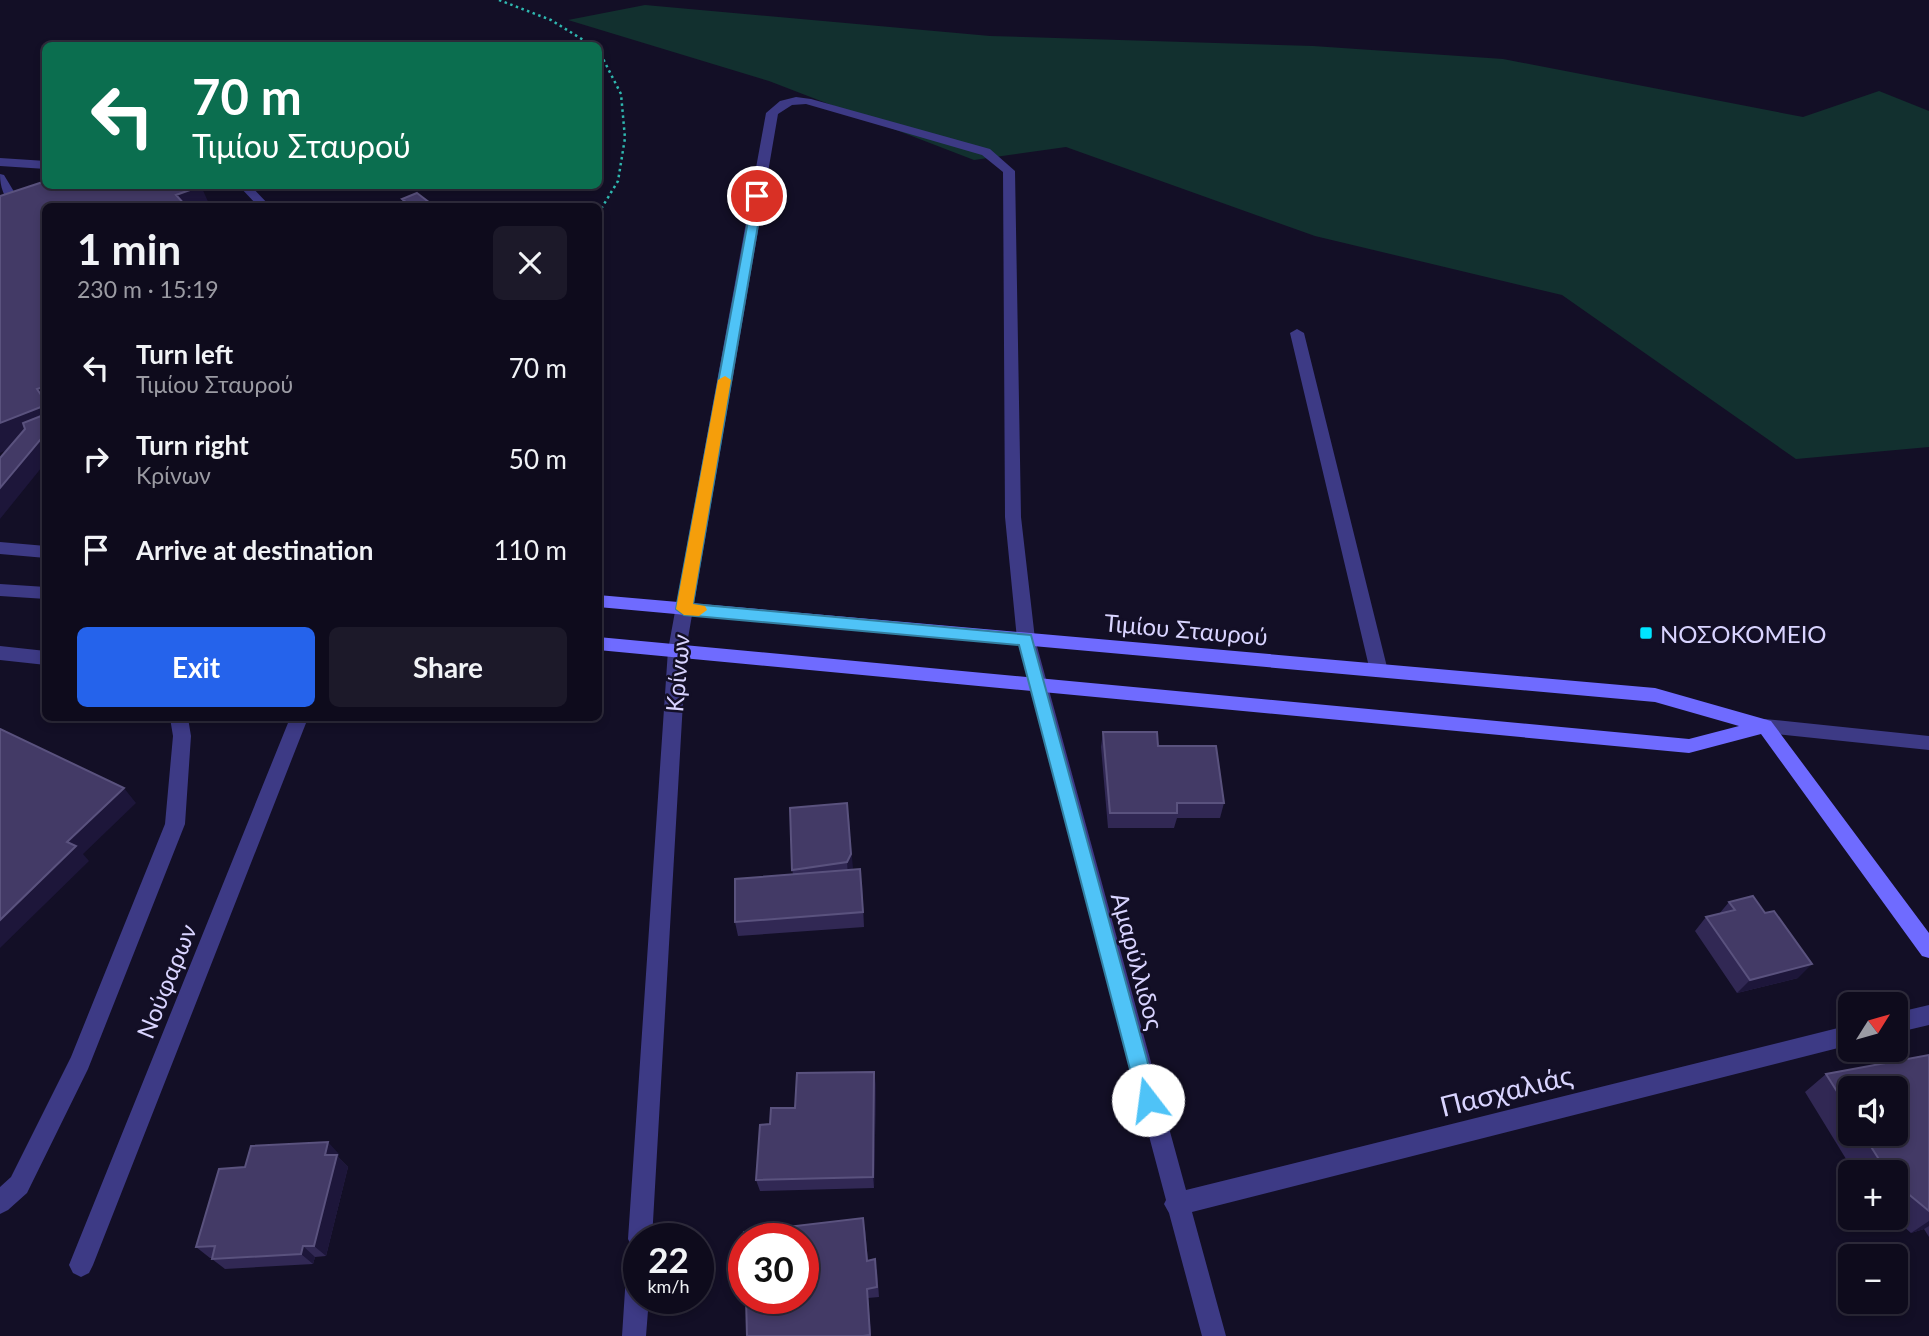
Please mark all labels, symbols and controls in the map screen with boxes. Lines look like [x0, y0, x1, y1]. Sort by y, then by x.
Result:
text: 70 m [192, 67, 302, 125]
icon: left [77, 70, 168, 161]
text: Τιμίου Σταυρού [192, 126, 411, 165]
pin [727, 166, 787, 226]
icon: arrive [738, 177, 776, 215]
text: 1 min [77, 224, 181, 274]
button: close [493, 226, 567, 300]
text: 230 m · 15:19 [77, 275, 219, 303]
text: Turn left [136, 338, 233, 370]
icon: left [77, 349, 115, 387]
text: 70 m [509, 352, 567, 384]
text: Τιμίου Σταυρού [136, 370, 293, 398]
text: Turn right [136, 429, 249, 461]
icon: right [77, 440, 115, 478]
text: 50 m [509, 443, 567, 475]
text: Κρίνων [136, 461, 211, 489]
icon: arrive [77, 531, 115, 569]
text: Arrive at destination [136, 534, 373, 566]
text: 110 m [494, 534, 567, 566]
street label: Τιμίου Σταυρού [1103, 607, 1269, 651]
place label: ΝΟΣΟΚΟΜΕΙΟ [1660, 619, 1827, 648]
marker: ΝΟΣΟΚΟΜΕΙΟ [1638, 625, 1654, 641]
button: Exit [77, 627, 315, 707]
button: Share [329, 627, 567, 707]
street label: Κρίνων [659, 633, 695, 713]
street label: Αμαρύλλιδος [1106, 889, 1170, 1033]
street label: Νούφαρων [130, 920, 202, 1042]
north arrow [1838, 992, 1908, 1062]
map controls [1838, 992, 1908, 1314]
street label: Πασχαλιάς [1436, 1057, 1576, 1123]
position arrow [1111, 1063, 1185, 1137]
button: sound [1838, 1076, 1908, 1146]
button: + [1838, 1160, 1908, 1230]
speed limit sign: 30 [728, 1223, 819, 1314]
text: 22 [648, 1238, 689, 1280]
button: − [1838, 1244, 1908, 1314]
text: km/h [647, 1275, 690, 1297]

